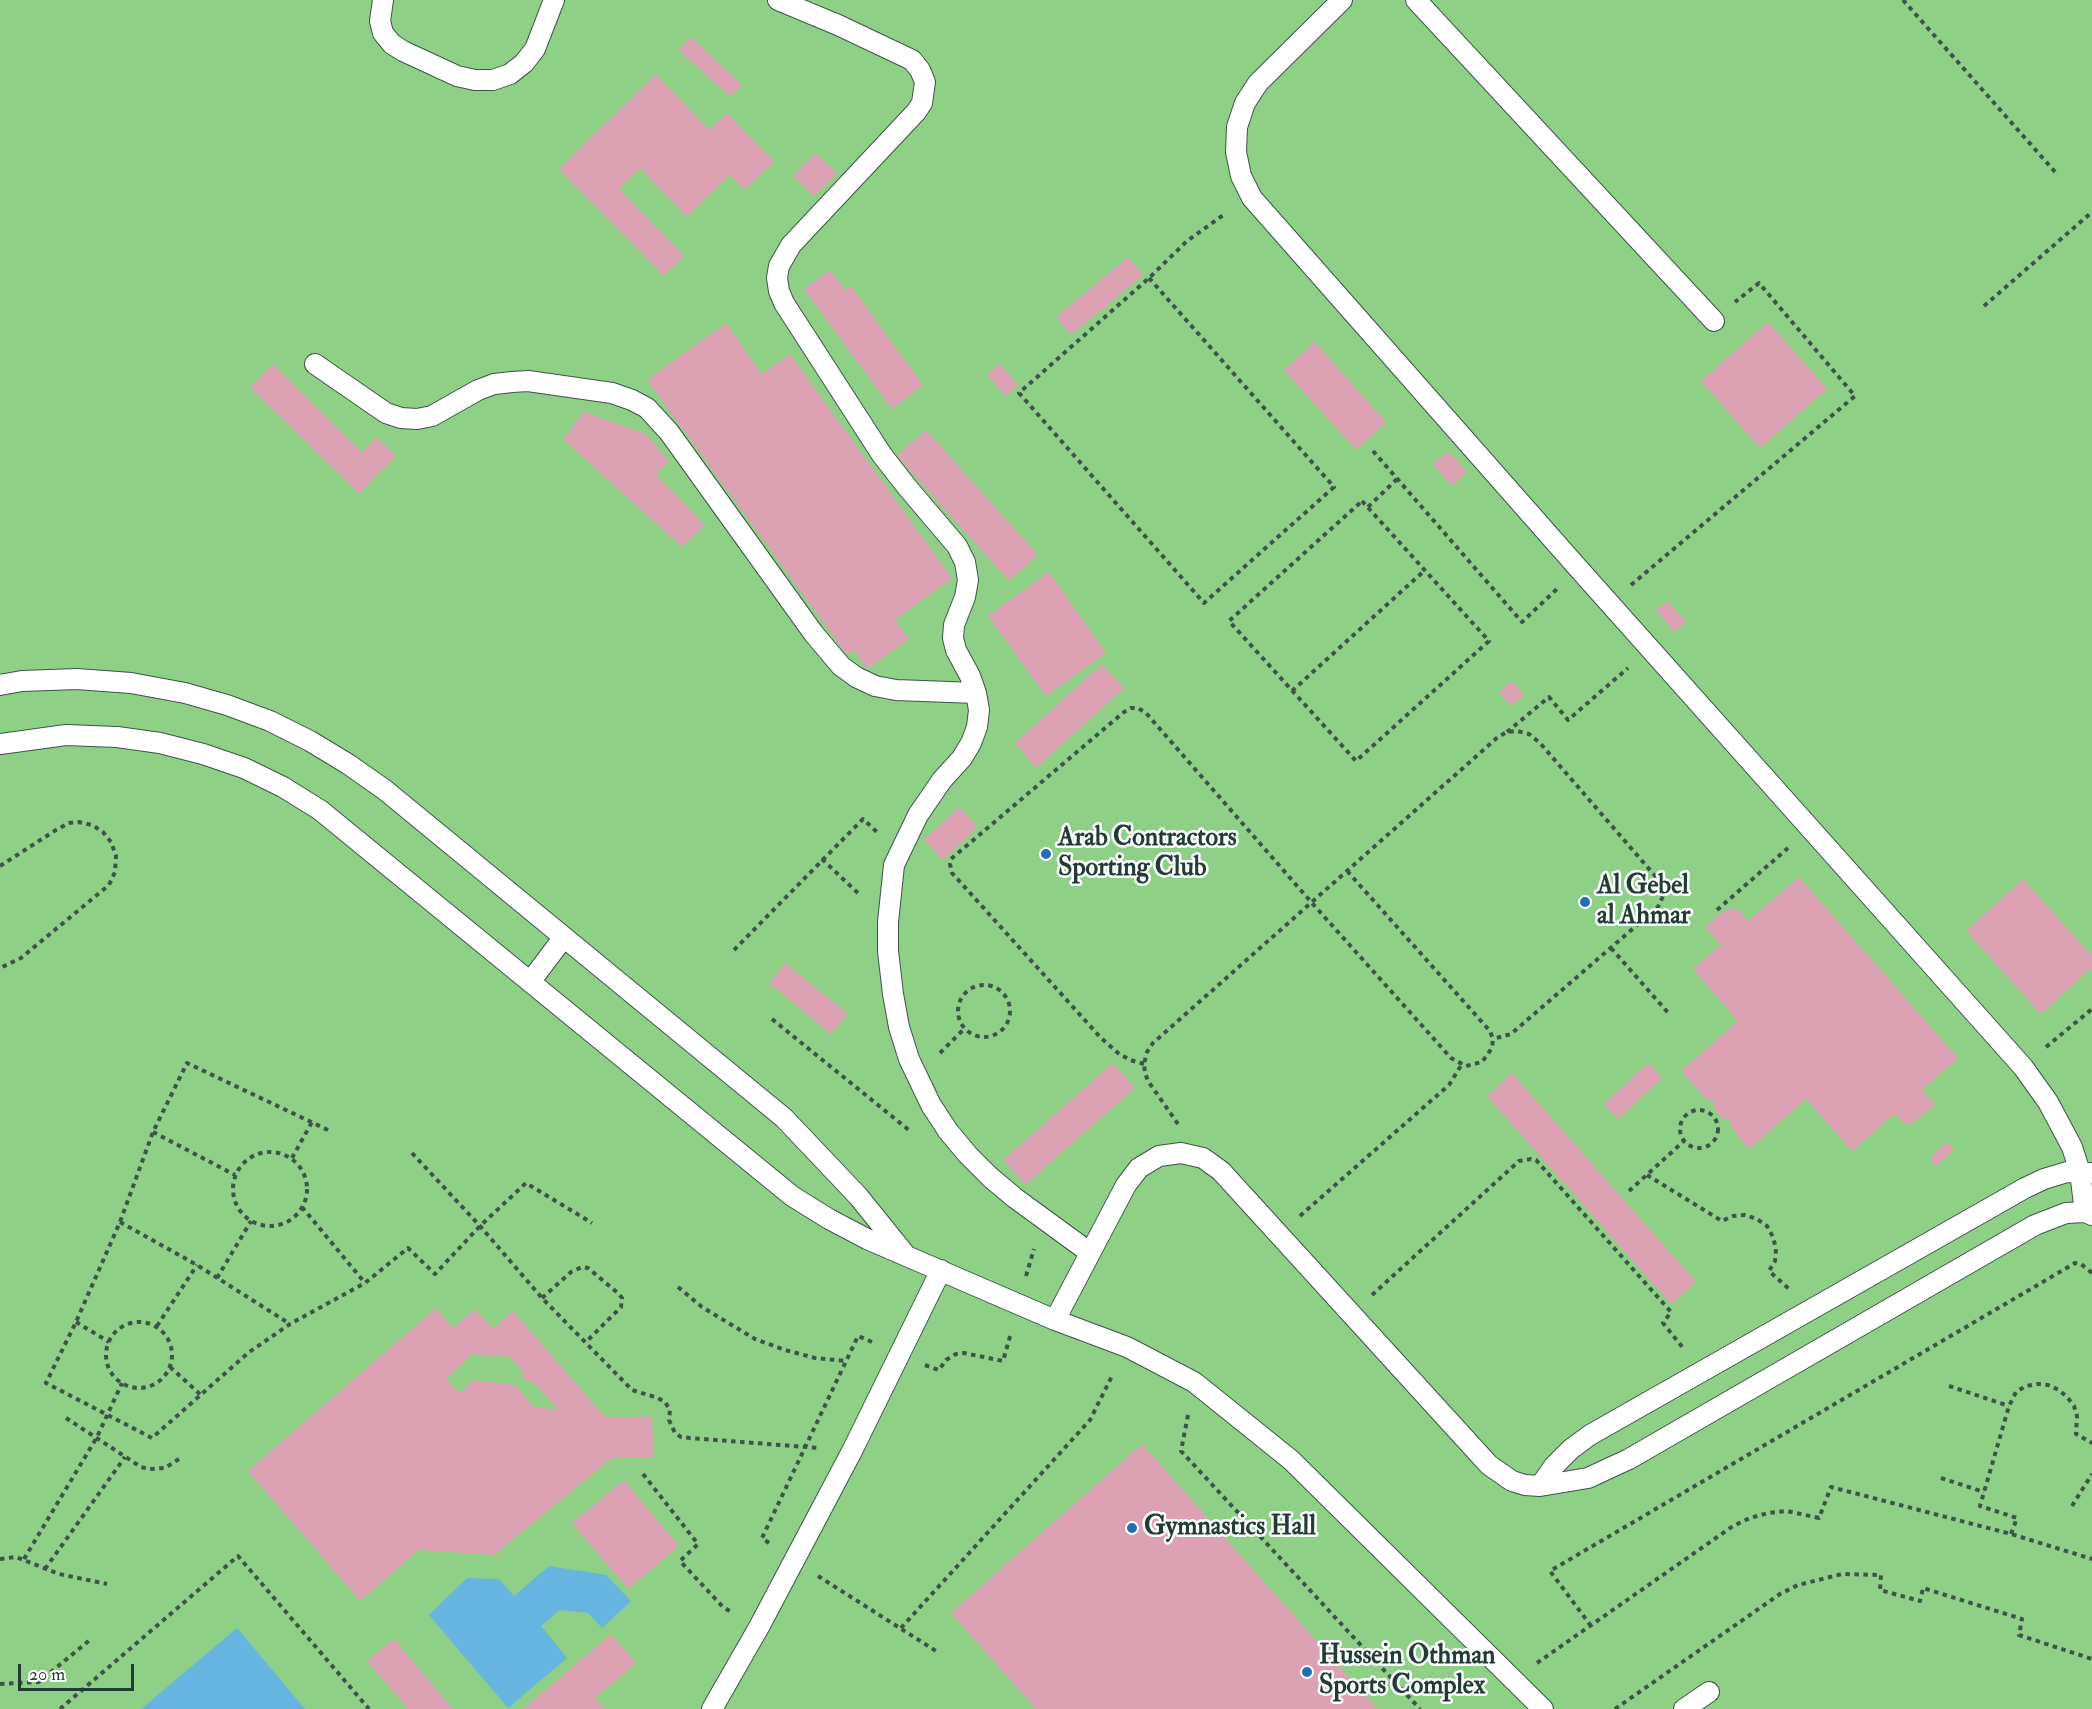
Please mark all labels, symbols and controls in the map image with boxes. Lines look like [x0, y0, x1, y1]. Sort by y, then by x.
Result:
place label: Arab Contractors Sporting Club [1058, 823, 1237, 885]
marker: Arab Contractors Sporting Club [1039, 847, 1053, 861]
place label: Al Gebel al Ahmar [1597, 871, 1691, 933]
marker: Al Gebel al Ahmar [1578, 895, 1592, 909]
place label: Gymnastics Hall [1144, 1512, 1316, 1544]
marker: Gymnastics Hall [1125, 1521, 1139, 1535]
place label: Hussein Othman Sports Complex [1319, 1641, 1496, 1702]
scale bar [21, 1652, 136, 1690]
text: 20 m [29, 1663, 65, 1686]
marker: Hussein Othman Sports Complex [1300, 1665, 1314, 1679]

